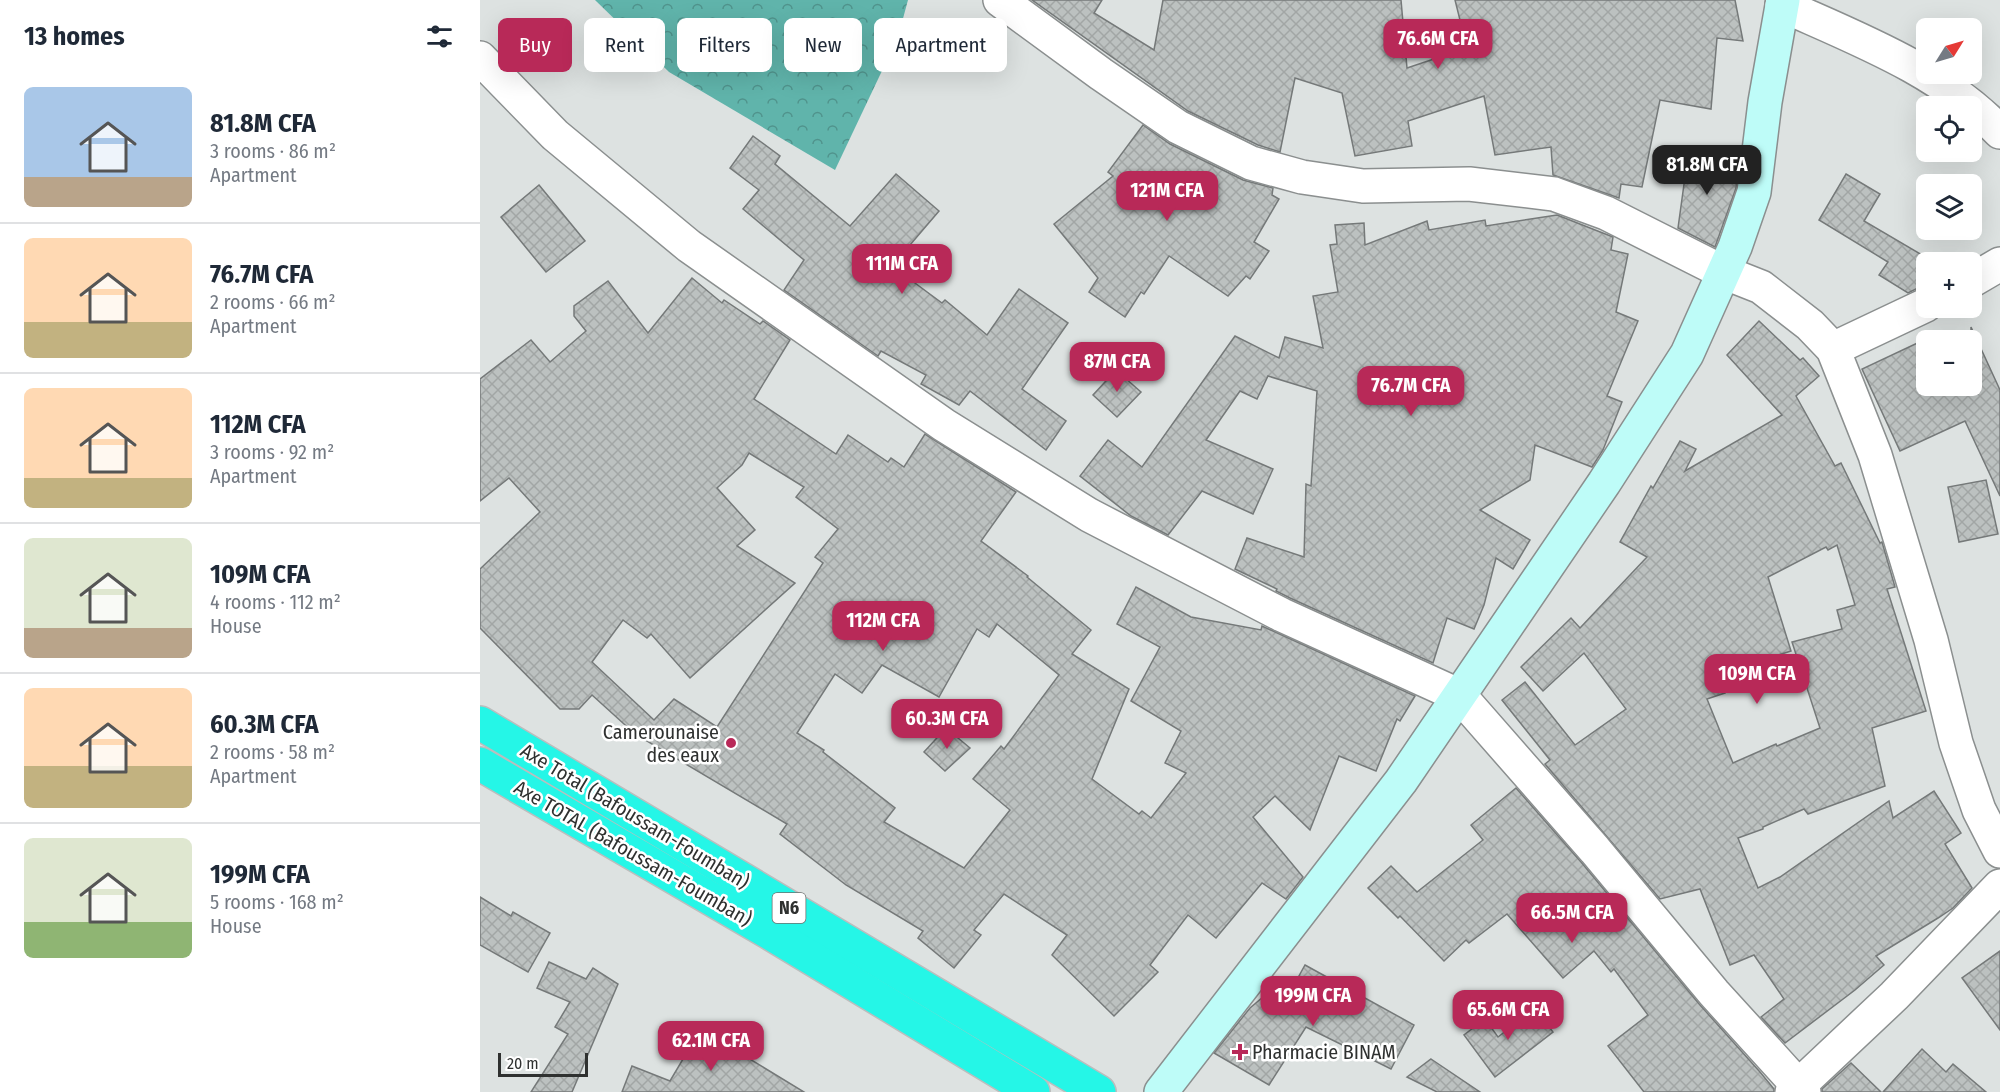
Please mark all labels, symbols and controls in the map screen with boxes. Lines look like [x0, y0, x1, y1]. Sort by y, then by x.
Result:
chip: Buy [498, 18, 572, 72]
chip: Rent [584, 18, 665, 72]
chip: Filters [677, 18, 772, 72]
chip: New [784, 18, 862, 72]
chip: Apartment [874, 18, 1007, 72]
north arrow [1916, 18, 1982, 84]
map controls [1916, 18, 1982, 396]
pin: 76.6M CFA [1369, 19, 1507, 70]
icon: filters [423, 20, 456, 53]
text: 13 homes [24, 21, 125, 52]
text: 76.6M CFA [1397, 26, 1479, 50]
button: locate [1916, 96, 1982, 162]
text: 81.8M CFA [210, 108, 316, 139]
icon: home [72, 111, 144, 183]
text: 3 rooms · 86 m² [210, 139, 336, 163]
pin: 81.8M CFA [1638, 145, 1776, 196]
text: 81.8M CFA [1666, 152, 1748, 176]
text: Apartment [210, 163, 297, 187]
pin: 121M CFA [1105, 171, 1229, 222]
button: layers [1916, 174, 1982, 240]
text: 121M CFA [1130, 178, 1204, 202]
pin: 111M CFA [840, 244, 964, 295]
text: 111M CFA [866, 251, 938, 275]
button: + [1916, 252, 1982, 318]
text: 76.7M CFA [210, 259, 313, 290]
icon: home [72, 262, 144, 334]
text: 2 rooms · 66 m² [210, 290, 336, 314]
text: Apartment [210, 314, 297, 338]
button: − [1916, 330, 1982, 396]
pin: 87M CFA [1062, 342, 1172, 393]
text: 87M CFA [1084, 349, 1150, 373]
pin: 76.7M CFA [1342, 366, 1480, 417]
text: 76.7M CFA [1371, 373, 1451, 397]
text: 112M CFA [210, 409, 306, 440]
icon: home [72, 412, 144, 484]
text: 3 rooms · 92 m² [210, 440, 334, 464]
text: Apartment [210, 464, 297, 488]
text: 109M CFA [210, 559, 310, 590]
icon: home [72, 562, 144, 634]
text: 4 rooms · 112 m² [210, 590, 341, 614]
pin: 112M CFA [821, 601, 945, 652]
text: 112M CFA [846, 608, 920, 632]
text: House [210, 614, 262, 638]
pin: 109M CFA [1695, 654, 1819, 705]
text: 109M CFA [1718, 661, 1796, 685]
pin: 60.3M CFA [878, 699, 1016, 750]
text: 60.3M CFA [905, 706, 989, 730]
text: 60.3M CFA [210, 709, 319, 740]
icon: home [72, 712, 144, 784]
place label: Camerounaise des eaux [603, 720, 719, 767]
marker: Camerounaise des eaux [724, 736, 738, 750]
street label: Axe Total (Bafoussam-Foumban) [516, 738, 754, 894]
text: 2 rooms · 58 m² [210, 740, 335, 764]
text: Apartment [210, 764, 297, 788]
street label: Axe TOTAL (Bafoussam-Foumban) [510, 775, 756, 931]
text: 199M CFA [210, 859, 310, 890]
icon: home [72, 862, 144, 934]
text: 5 rooms · 168 m² [210, 890, 344, 914]
road number: N6 [772, 893, 806, 923]
pin: 66.5M CFA [1503, 893, 1641, 944]
text: 66.5M CFA [1530, 900, 1614, 924]
text: House [210, 914, 262, 938]
pin: 199M CFA [1251, 976, 1375, 1027]
text: 199M CFA [1275, 983, 1351, 1007]
pin: 65.6M CFA [1439, 990, 1577, 1041]
text: 65.6M CFA [1467, 997, 1549, 1021]
pin: 62.1M CFA [642, 1021, 780, 1072]
text: 62.1M CFA [672, 1028, 750, 1052]
place label: Pharmacie BINAM [1252, 1040, 1396, 1064]
marker: Pharmacie BINAM [1233, 1045, 1247, 1059]
scale bar [498, 1050, 588, 1078]
text: 20 m [507, 1054, 538, 1073]

